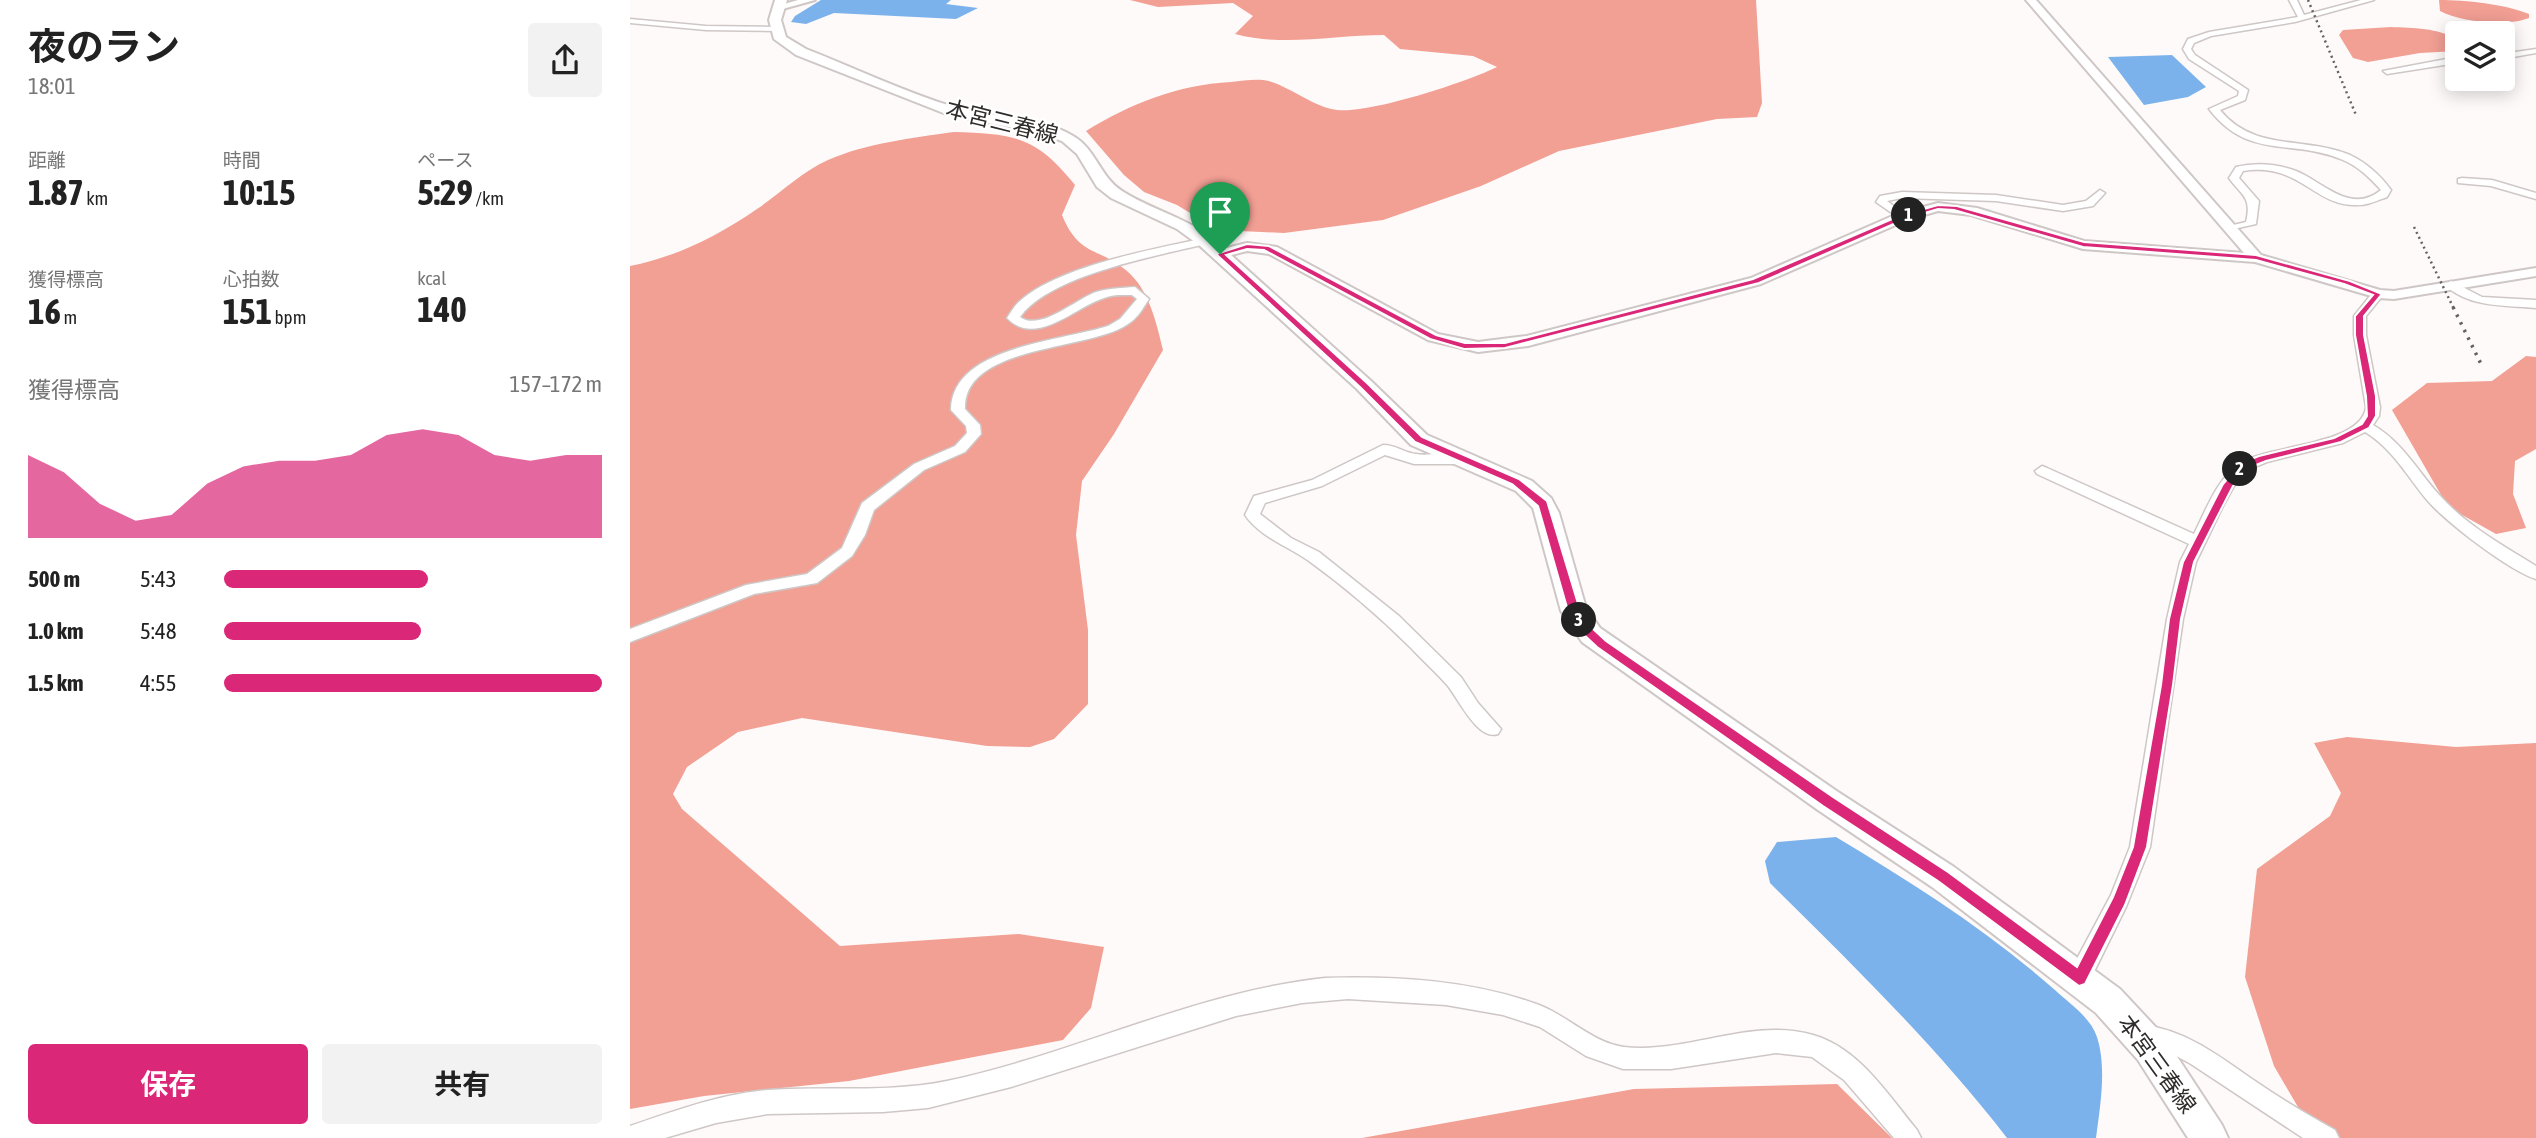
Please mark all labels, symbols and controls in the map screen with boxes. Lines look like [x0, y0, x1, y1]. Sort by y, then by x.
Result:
map controls [2445, 21, 2515, 91]
button: layers [2445, 21, 2515, 91]
button: share [528, 23, 602, 97]
text: 夜のラン [28, 25, 180, 68]
text: 18:01 [28, 73, 76, 99]
street label: 本宮三春線 [943, 95, 1061, 149]
text: 距離 [28, 149, 66, 171]
text: 時間 [223, 149, 261, 171]
text: ペース [417, 149, 473, 171]
text: 1.87 [28, 172, 84, 212]
text: 10:15 [223, 172, 295, 212]
text: 5:29 [417, 172, 473, 212]
pin [1190, 182, 1250, 254]
text: km [84, 187, 108, 209]
text: /km [473, 187, 504, 209]
icon: arrive [1201, 193, 1239, 231]
pin: 1 [1892, 198, 1926, 232]
text: 1 [1904, 203, 1913, 225]
text: kcal [417, 267, 446, 289]
text: 獲得標高 [28, 268, 104, 290]
text: 心拍数 [223, 268, 280, 290]
text: 140 [417, 289, 467, 329]
text: 16 [28, 291, 61, 331]
text: 151 [223, 291, 272, 331]
text: m [61, 306, 77, 328]
text: bpm [272, 306, 306, 328]
text: 157–172 m [509, 371, 602, 397]
text: 獲得標高 [28, 377, 120, 403]
pin: 2 [2222, 452, 2258, 486]
text: 2 [2235, 457, 2244, 479]
text: 500 m [28, 566, 80, 592]
text: 5:43 [140, 566, 177, 592]
pin: 3 [1562, 602, 1597, 638]
text: 3 [1574, 608, 1583, 630]
text: 1.0 km [28, 618, 84, 644]
text: 5:48 [140, 618, 177, 644]
text: 1.5 km [28, 670, 84, 696]
text: 4:55 [140, 670, 177, 696]
street label: 本宮三春線 [2113, 1010, 2201, 1118]
button: 保存 [28, 1044, 308, 1124]
button: 共有 [322, 1044, 602, 1124]

